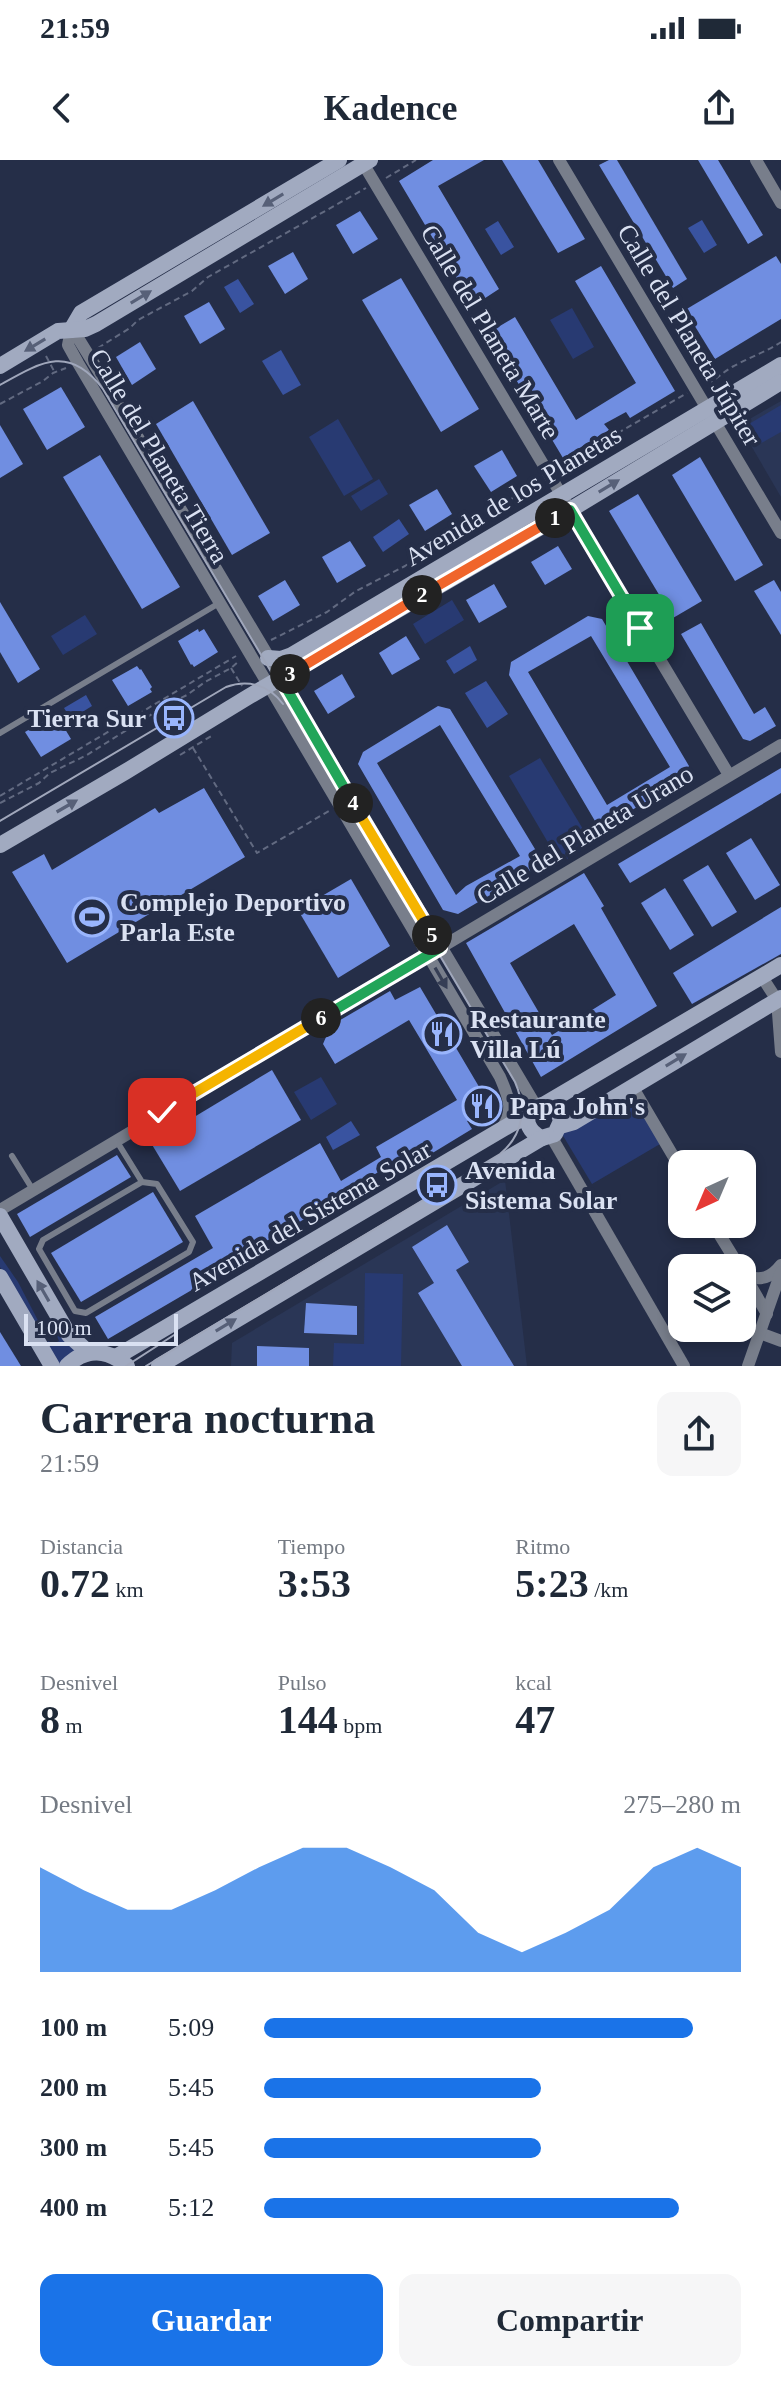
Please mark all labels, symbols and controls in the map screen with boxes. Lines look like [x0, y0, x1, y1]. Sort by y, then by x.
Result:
text: 21:59 [40, 11, 110, 44]
icon: back [40, 86, 84, 130]
icon: share [697, 86, 741, 130]
text: Kadence [324, 88, 457, 128]
one-way arrow [262, 193, 284, 207]
street label: Calle del Planeta Júpiter [611, 219, 767, 451]
street label: Calle del Planeta Marte [415, 220, 565, 444]
one-way arrow [130, 291, 152, 305]
one-way arrow [24, 338, 46, 352]
street label: Calle del Planeta Tierra [84, 344, 235, 569]
street label: Avenida de los Planetas [400, 420, 626, 572]
one-way arrow [598, 479, 620, 493]
pin: 1 [535, 498, 575, 538]
text: 1 [550, 505, 561, 530]
pin: 2 [402, 575, 442, 615]
text: 2 [417, 582, 428, 607]
pin [606, 594, 674, 662]
icon: arrive [618, 606, 662, 650]
pin: 3 [270, 654, 310, 694]
text: 3 [285, 661, 296, 686]
bus stop icon: Tierra Sur [153, 697, 195, 739]
place label: Tierra Sur [27, 704, 146, 733]
street label: Calle del Planeta Urano [471, 759, 699, 911]
pin: 4 [333, 783, 373, 823]
text: 4 [348, 790, 359, 815]
one-way arrow [56, 799, 79, 813]
place label: Complejo Deportivo Parla Este [120, 888, 346, 947]
sports icon: Complejo Deportivo Parla Este [71, 896, 113, 938]
pin: 5 [412, 915, 452, 955]
text: 5 [427, 922, 438, 947]
one-way arrow [434, 967, 448, 989]
pin: 6 [301, 998, 341, 1038]
text: 6 [316, 1005, 327, 1030]
place label: Restaurante Villa Lú [470, 1005, 606, 1064]
restaurant icon: Restaurante Villa Lú [421, 1013, 463, 1055]
one-way arrow [665, 1053, 687, 1067]
pin [128, 1078, 196, 1146]
restaurant icon: Papa John's [461, 1085, 503, 1127]
icon: check [140, 1090, 184, 1134]
place label: Papa John's [510, 1092, 645, 1121]
street label: Avenida del Sistema Solar [184, 1135, 436, 1297]
north arrow [668, 1150, 756, 1238]
map controls [668, 1150, 756, 1342]
place label: Avenida Sistema Solar [465, 1156, 617, 1215]
bus stop icon: Avenida Sistema Solar [416, 1164, 458, 1206]
button: layers [668, 1254, 756, 1342]
one-way arrow [36, 1280, 50, 1302]
scale bar [24, 1310, 178, 1346]
text: 100 m [36, 1315, 92, 1340]
one-way arrow [215, 1319, 237, 1333]
button: share [657, 1392, 741, 1476]
text: Carrera nocturna [40, 1394, 375, 1443]
text: 21:59 [40, 1449, 99, 1478]
text: Distancia [40, 1534, 123, 1559]
text: Tiempo [278, 1534, 345, 1559]
text: Ritmo [515, 1534, 570, 1559]
text: 0.72 [40, 1561, 110, 1606]
text: 3:53 [278, 1561, 351, 1606]
text: 5:23 [515, 1561, 589, 1606]
text: km [110, 1577, 144, 1602]
text: /km [589, 1577, 628, 1602]
text: Desnivel [40, 1670, 118, 1695]
text: Pulso [278, 1670, 327, 1695]
text: kcal [515, 1670, 552, 1695]
text: 8 [40, 1697, 60, 1742]
text: 144 [278, 1697, 338, 1742]
text: 47 [515, 1697, 555, 1742]
text: m [60, 1713, 83, 1738]
text: bpm [338, 1713, 382, 1738]
text: Desnivel [40, 1790, 132, 1819]
text: 275–280 m [623, 1790, 741, 1819]
text: 100 m [40, 2013, 107, 2042]
text: 5:09 [168, 2013, 214, 2042]
text: 200 m [40, 2073, 107, 2102]
text: 5:45 [168, 2073, 214, 2102]
text: 300 m [40, 2133, 107, 2162]
text: 5:45 [168, 2133, 214, 2162]
text: 400 m [40, 2193, 107, 2222]
text: 5:12 [168, 2193, 214, 2222]
button: Guardar [40, 2274, 383, 2366]
button: Compartir [399, 2274, 741, 2366]

